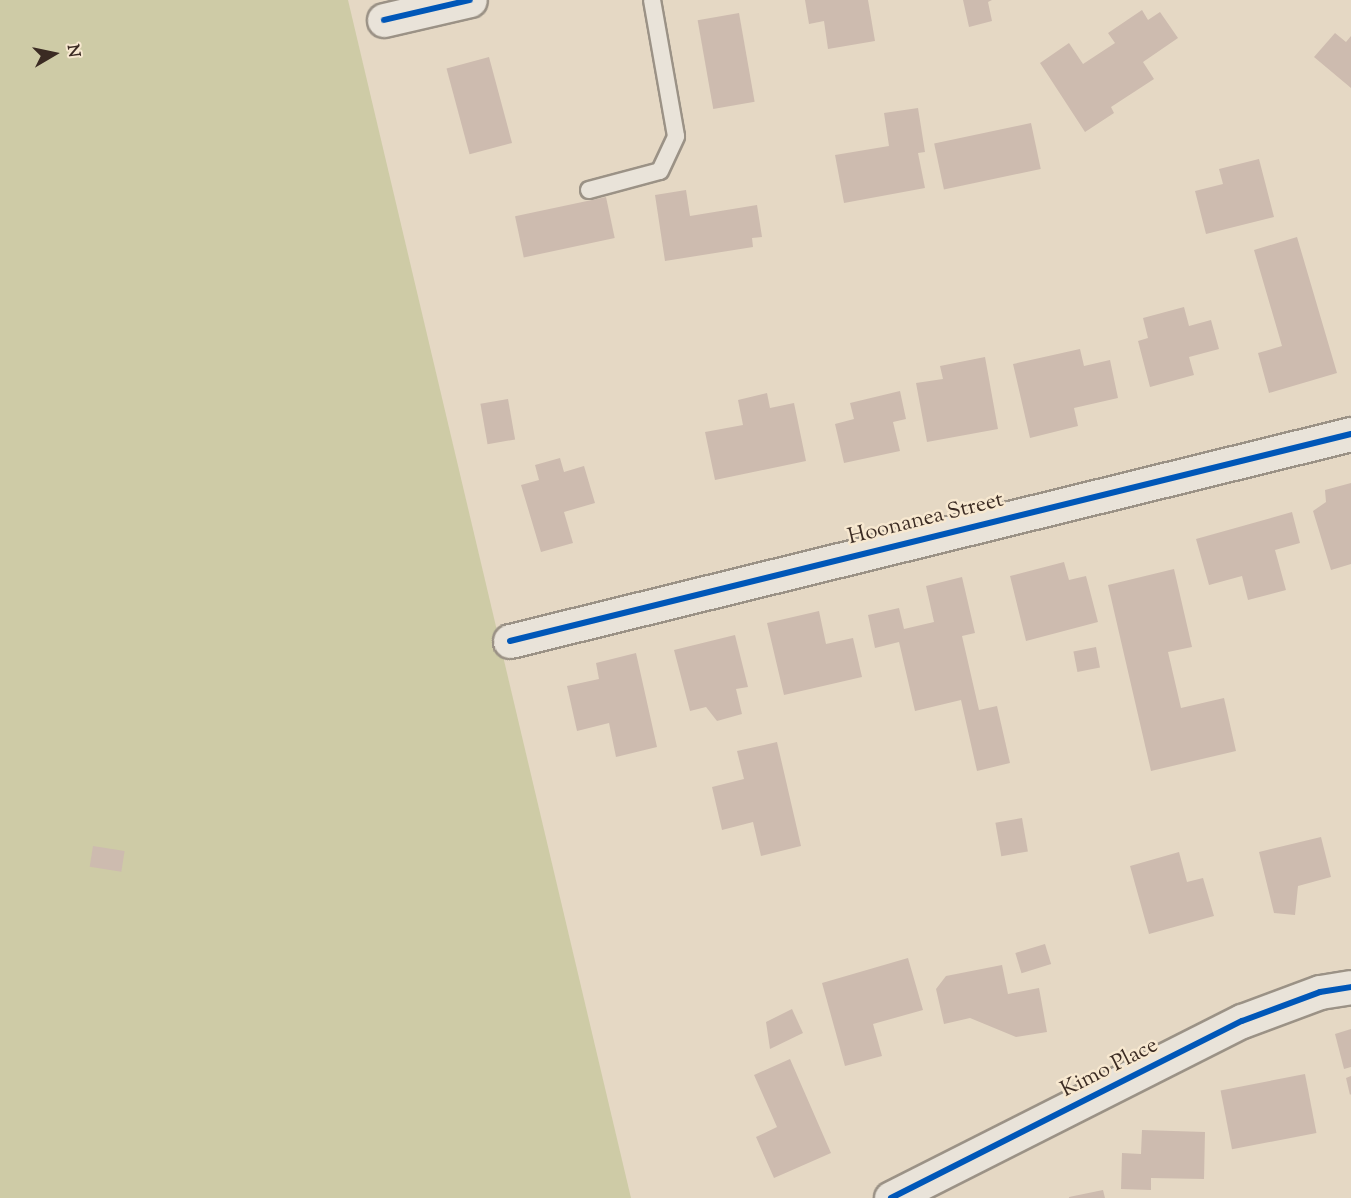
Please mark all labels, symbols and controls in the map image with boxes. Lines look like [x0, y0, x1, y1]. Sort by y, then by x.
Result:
north arrow [24, 24, 84, 84]
text: N [60, 43, 85, 59]
street label: Hoonanea Street [846, 488, 1006, 552]
street label: Kimo Place [1057, 1033, 1163, 1105]

